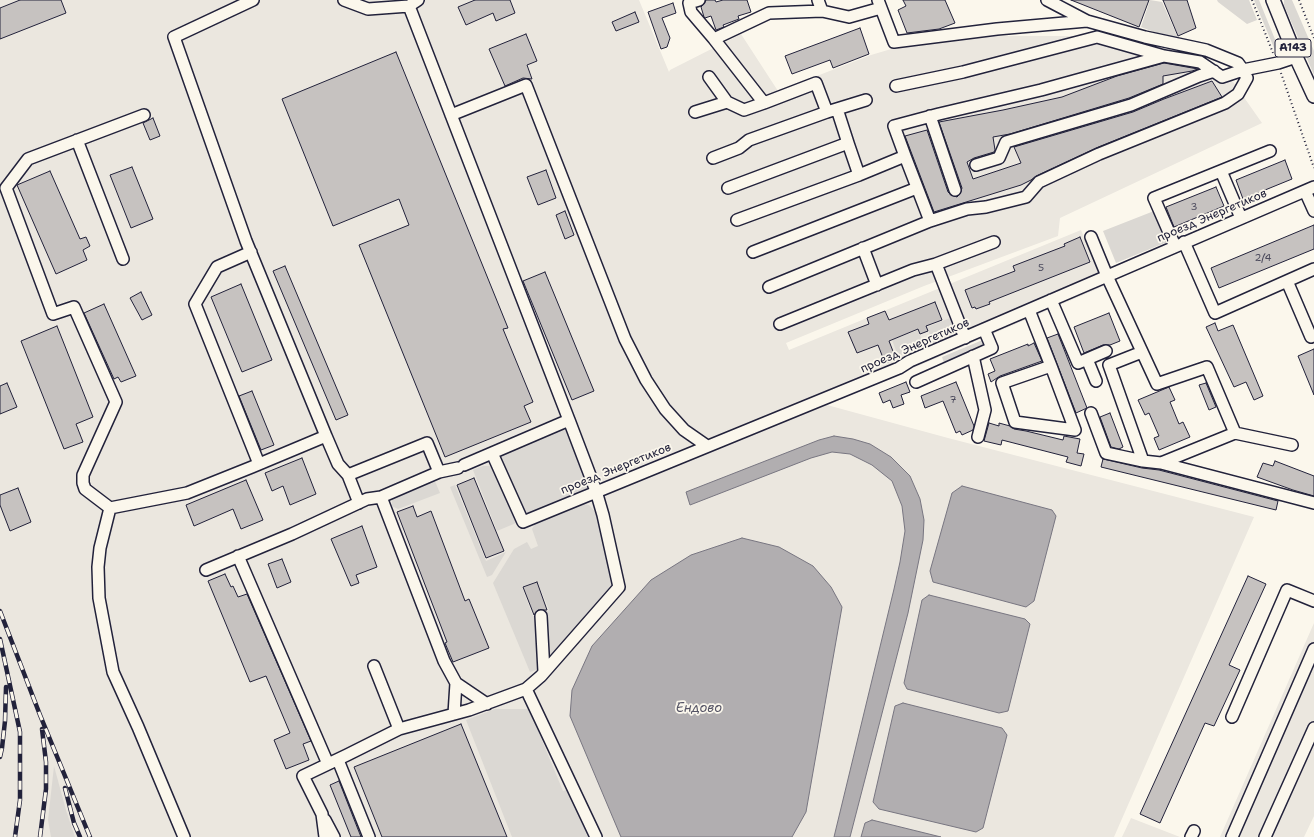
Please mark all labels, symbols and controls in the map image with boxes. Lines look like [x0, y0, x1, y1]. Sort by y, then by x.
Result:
road number: А143 [1275, 39, 1311, 57]
street label: проезд Энергетиков [1155, 186, 1269, 246]
house number: 3 [1191, 201, 1197, 213]
house number: 2/4 [1255, 252, 1271, 264]
house number: 5 [1038, 262, 1044, 274]
street label: проезд Энергетиков [858, 315, 972, 377]
house number: 7 [950, 394, 956, 406]
street label: проезд Энергетиков [559, 440, 673, 498]
water label: Ендово [676, 701, 722, 717]

